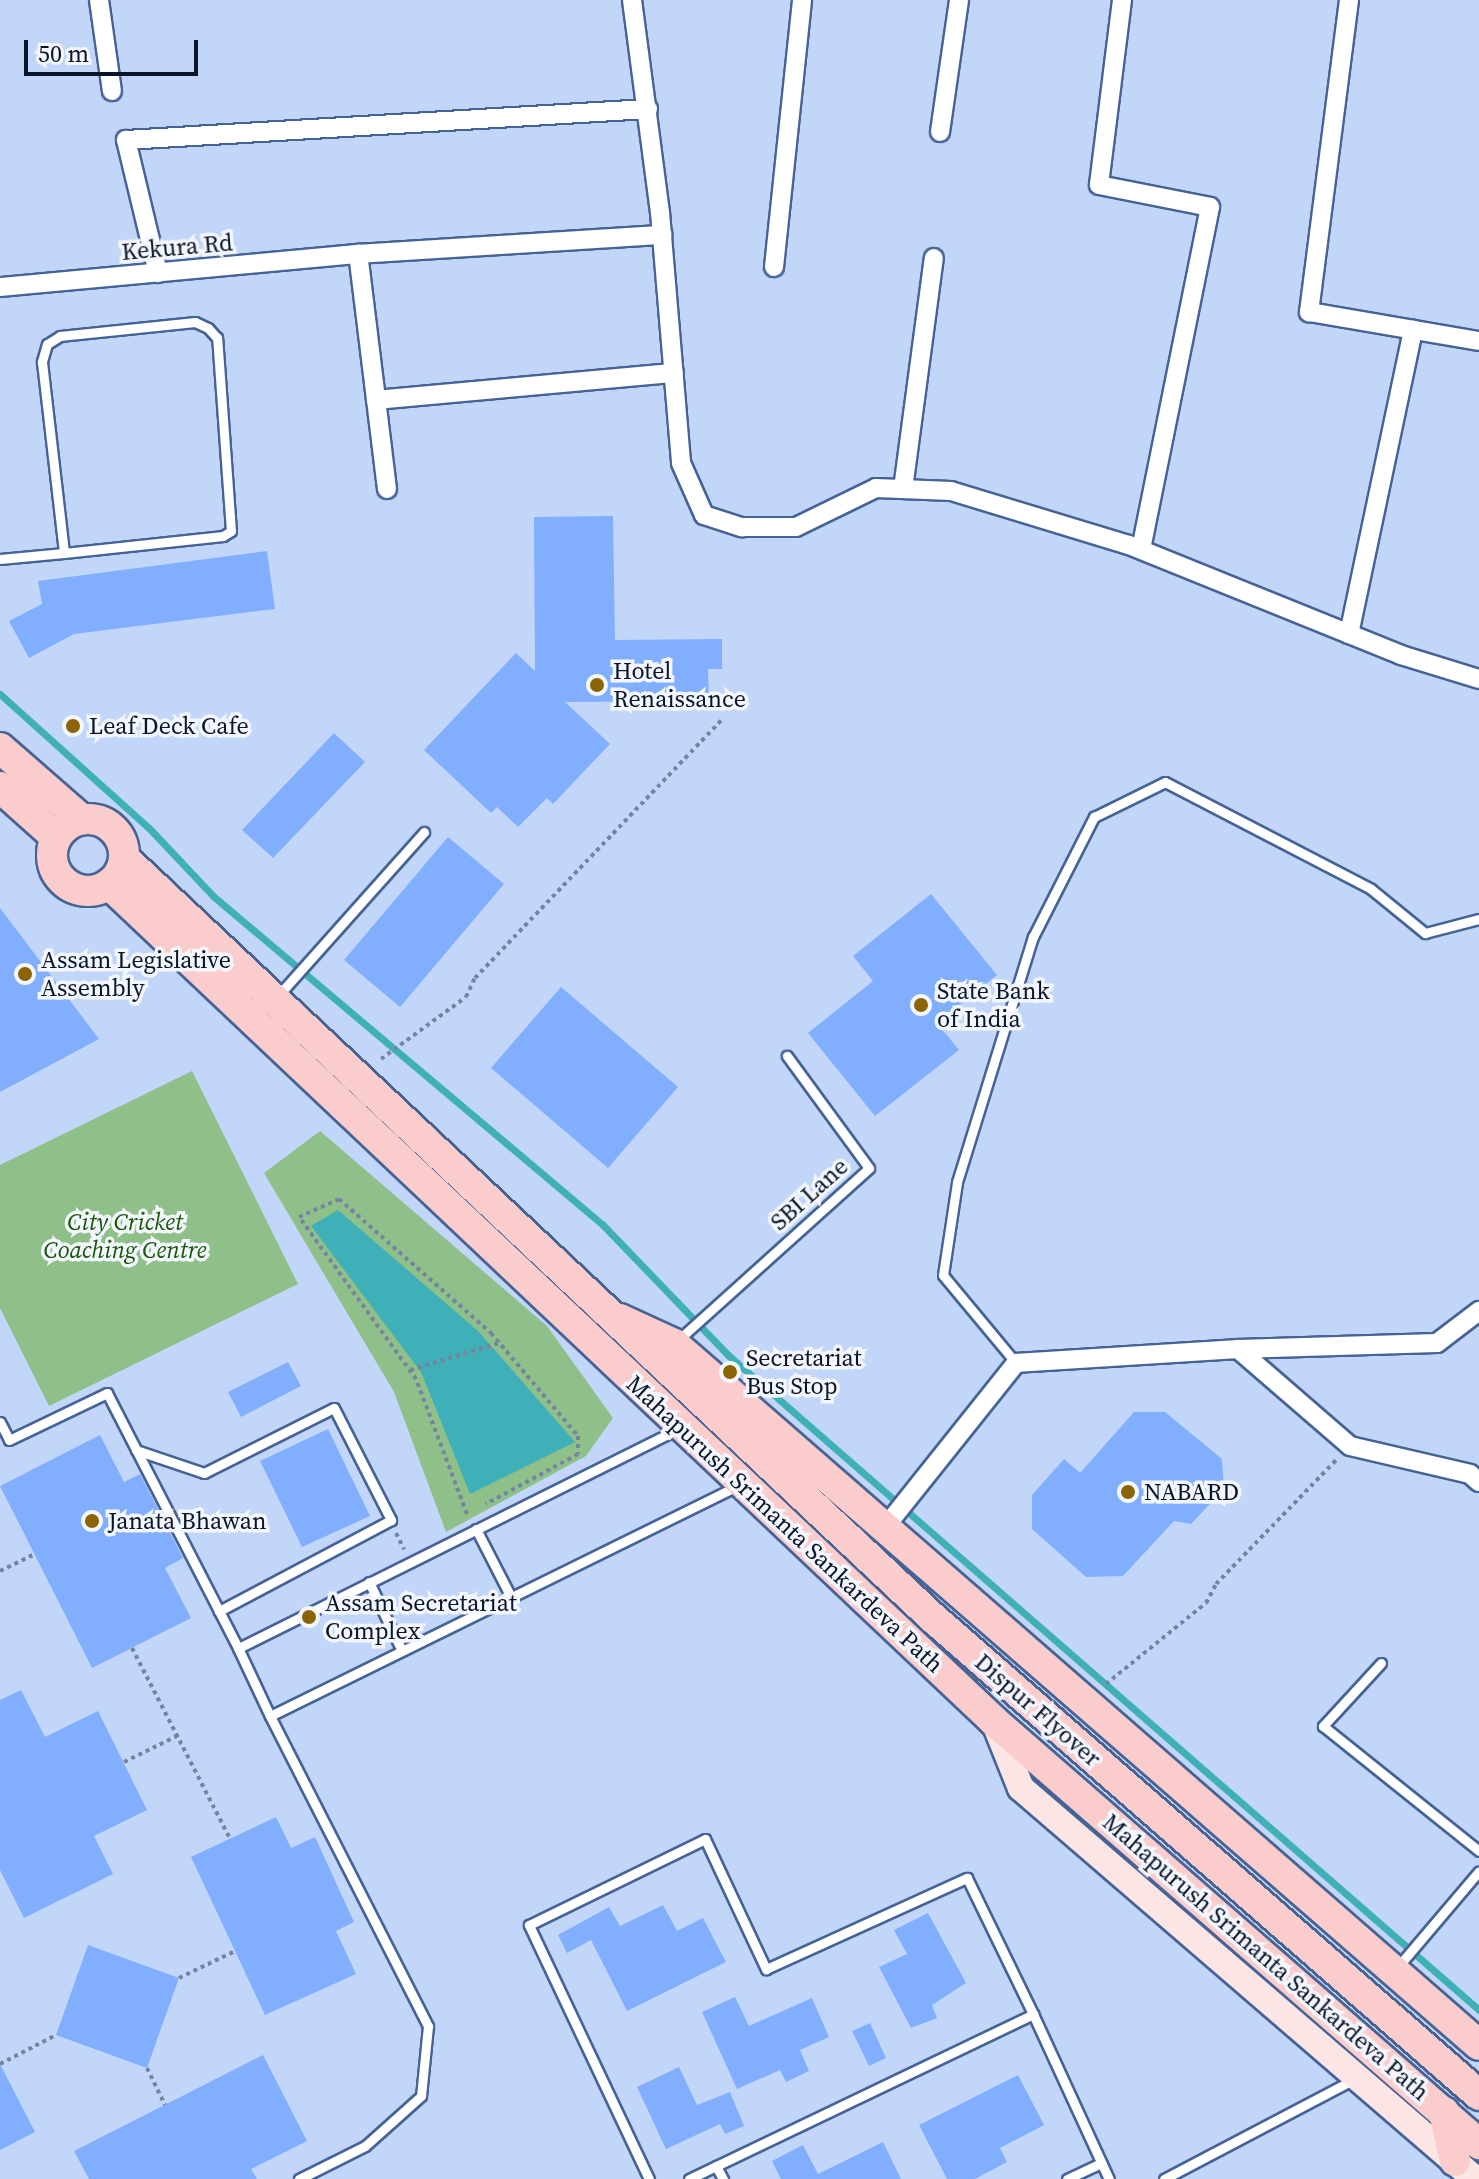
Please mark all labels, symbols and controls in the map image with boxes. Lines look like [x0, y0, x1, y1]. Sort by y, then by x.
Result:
scale bar [28, 24, 202, 74]
text: 50 m [38, 37, 89, 70]
street label: Kekura Rd [120, 228, 234, 266]
place label: Hotel Renaissance [613, 657, 746, 713]
marker: Hotel Renaissance [588, 676, 606, 694]
place label: Leaf Deck Cafe [89, 712, 249, 740]
marker: Leaf Deck Cafe [64, 717, 82, 735]
place label: Assam Legislative Assembly [41, 946, 231, 1002]
marker: Assam Legislative Assembly [16, 965, 34, 983]
place label: State Bank of India [937, 977, 1050, 1033]
marker: State Bank of India [912, 996, 930, 1014]
street label: SBI Lane [764, 1152, 854, 1236]
park label: City Cricket Coaching Centre [43, 1208, 207, 1264]
place label: Secretariat Bus Stop [746, 1344, 862, 1400]
marker: Secretariat Bus Stop [721, 1363, 739, 1381]
street label: Mahapurush Srimanta Sankardeva Path [621, 1369, 949, 1679]
place label: NABARD [1144, 1478, 1239, 1506]
marker: NABARD [1119, 1483, 1137, 1501]
place label: Janata Bhawan [108, 1507, 266, 1535]
marker: Janata Bhawan [83, 1512, 101, 1530]
place label: Assam Secretariat Complex [325, 1589, 517, 1645]
marker: Assam Secretariat Complex [300, 1608, 318, 1626]
street label: Dispur Flyover [969, 1647, 1107, 1773]
street label: Mahapurush Srimanta Sankardeva Path [1097, 1807, 1435, 2107]

